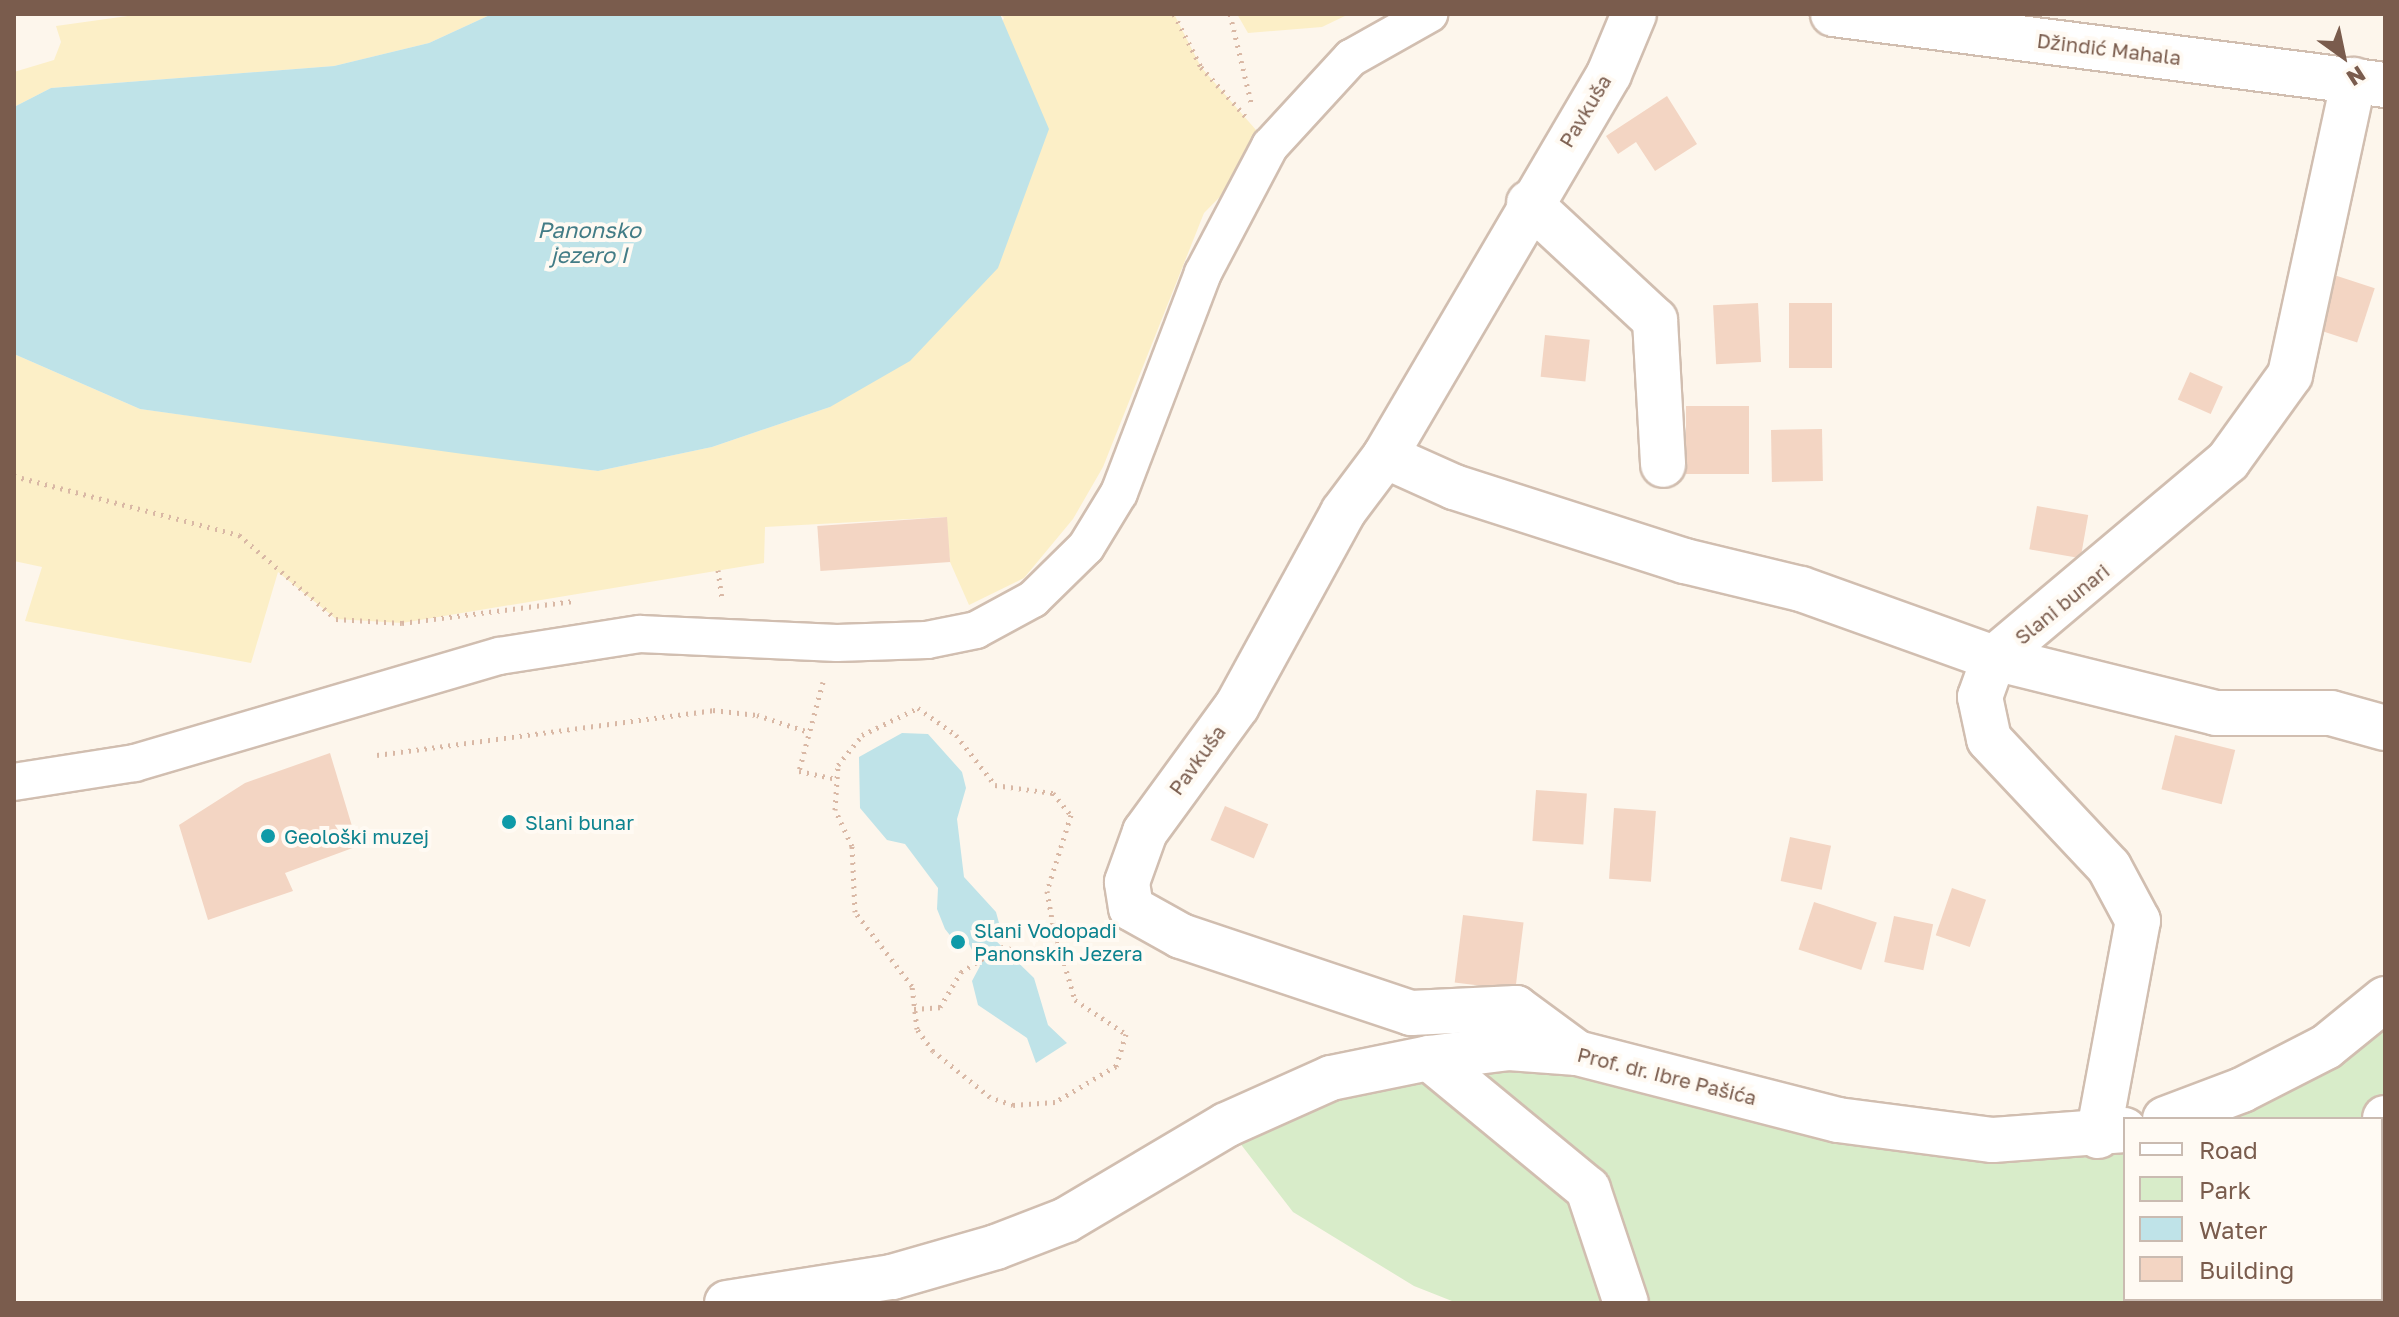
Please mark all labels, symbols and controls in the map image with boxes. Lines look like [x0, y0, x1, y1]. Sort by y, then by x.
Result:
north arrow [2303, 16, 2383, 96]
street label: Džindić Mahala [2036, 28, 2182, 70]
text: N [2342, 61, 2371, 92]
street label: Pavkuša [1554, 70, 1616, 152]
water label: Panonsko jezero I [537, 216, 641, 268]
street label: Slani bunari [2010, 559, 2114, 649]
street label: Pavkuša [1164, 720, 1230, 800]
place label: Slani bunar [525, 810, 634, 834]
marker: Slani bunar [500, 813, 518, 831]
place label: Geološki muzej [284, 824, 429, 848]
marker: Geološki muzej [259, 827, 277, 845]
place label: Slani Vodopadi Panonskih Jezera [974, 918, 1143, 965]
marker: Slani Vodopadi Panonskih Jezera [949, 933, 967, 951]
street label: Prof. dr. Ibre Pašića [1575, 1042, 1759, 1110]
legend [2123, 1117, 2383, 1301]
text: Road [2199, 1135, 2258, 1164]
text: Park [2199, 1175, 2251, 1204]
text: Water [2199, 1215, 2267, 1244]
text: Building [2199, 1255, 2294, 1284]

